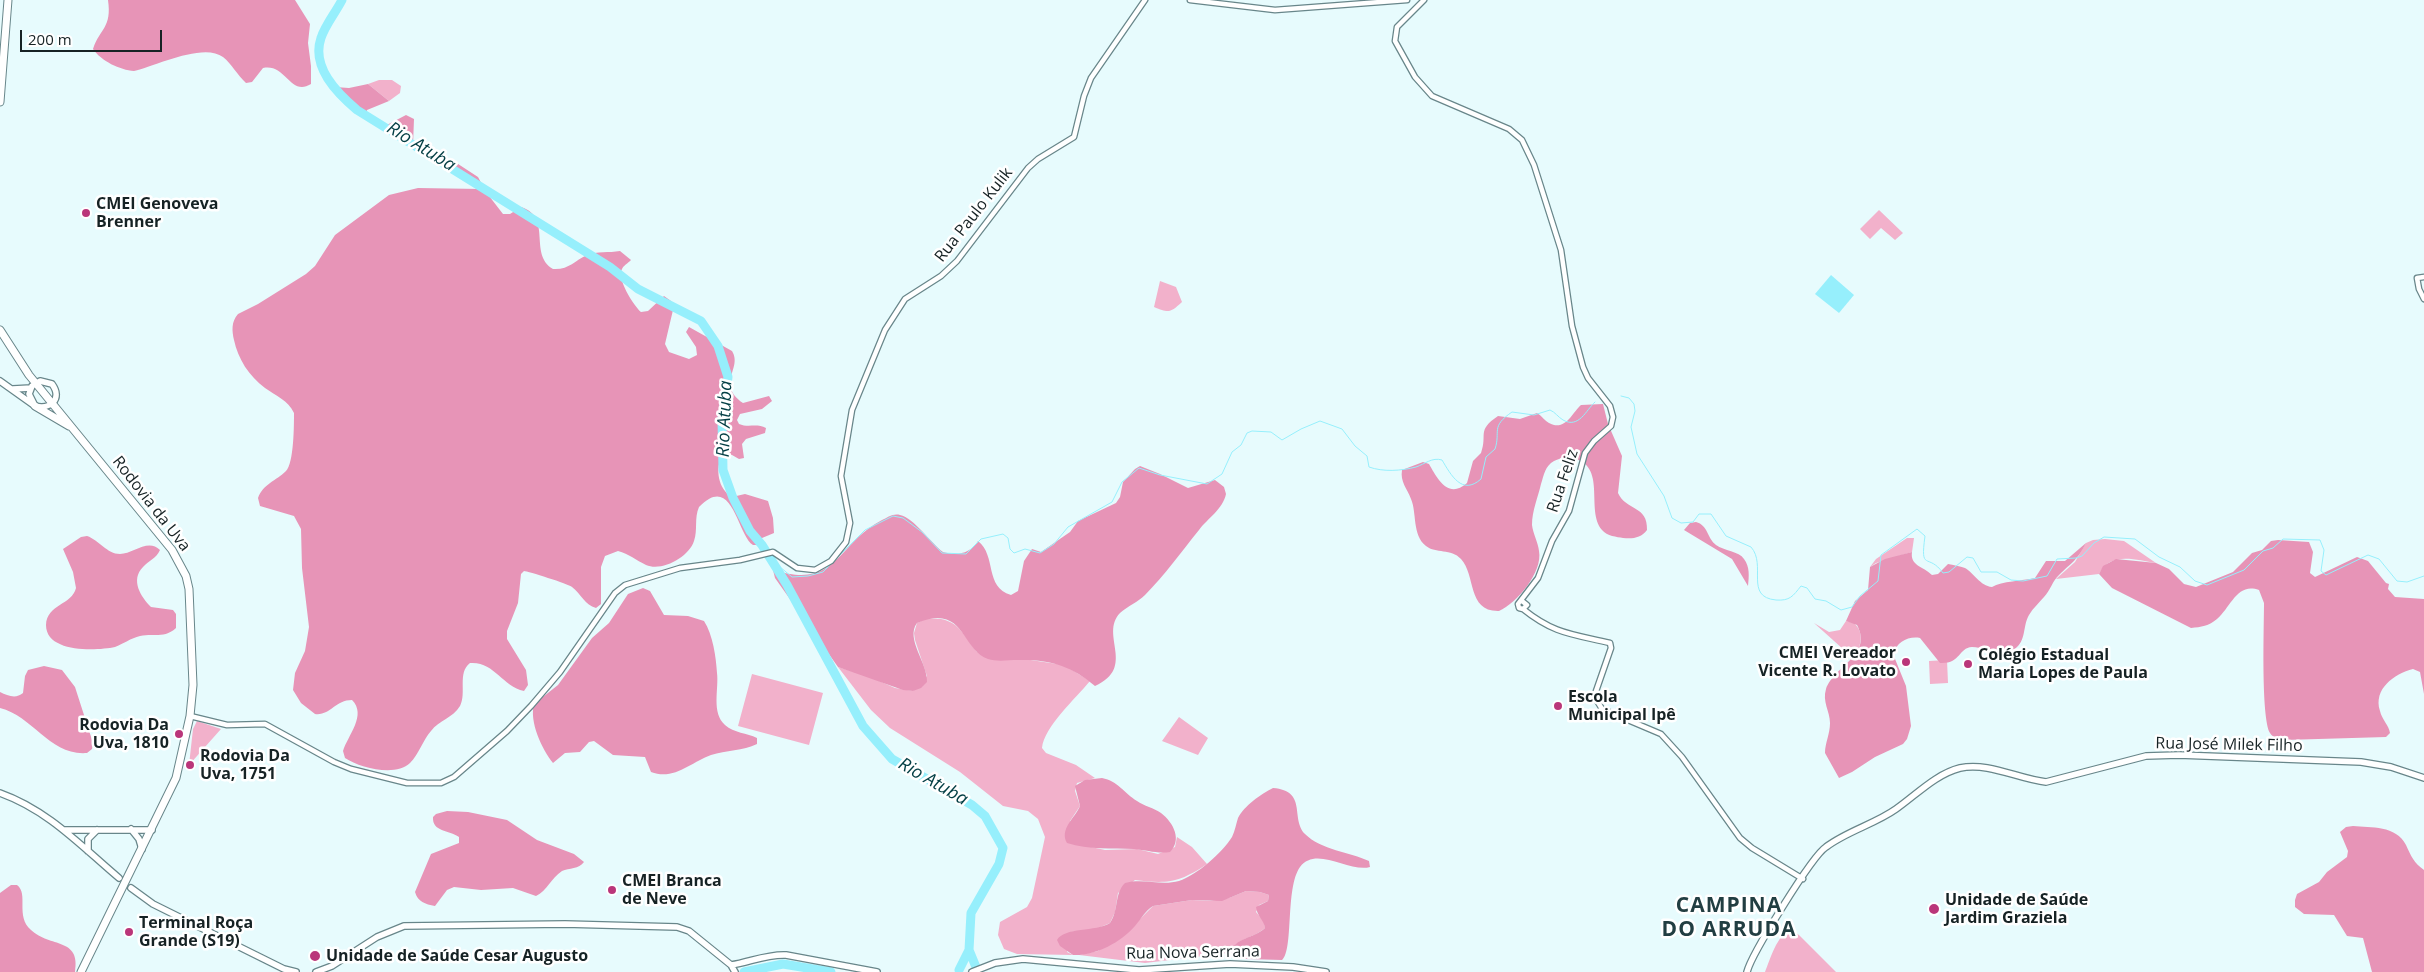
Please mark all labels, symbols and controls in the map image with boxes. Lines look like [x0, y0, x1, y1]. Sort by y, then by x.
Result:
scale bar [22, 20, 165, 52]
text: 200 m [28, 29, 72, 49]
water label: Rio Atuba [383, 118, 459, 176]
street label: Rua Paulo Kulik [931, 164, 1017, 266]
place label: CMEI Genoveva Brenner [96, 194, 218, 232]
marker: CMEI Genoveva Brenner [80, 207, 92, 219]
water label: Rio Atuba [713, 380, 737, 458]
street label: Rua Feliz [1543, 447, 1583, 515]
street label: Rodovia da Uva [108, 453, 194, 555]
place label: CMEI Vereador Vicente R. Lovato [1758, 643, 1896, 681]
place label: Colégio Estadual Maria Lopes de Paula [1978, 645, 2148, 683]
marker: CMEI Vereador Vicente R. Lovato [1900, 656, 1912, 668]
marker: Colégio Estadual Maria Lopes de Paula [1962, 658, 1974, 670]
place label: Escola Municipal Ipê [1568, 687, 1676, 725]
marker: Escola Municipal Ipê [1552, 700, 1564, 712]
place label: Rodovia Da Uva, 1810 [79, 715, 169, 753]
marker: Rodovia Da Uva, 1810 [173, 728, 185, 740]
street label: Rua José Milek Filho [2155, 734, 2303, 756]
place label: Rodovia Da Uva, 1751 [200, 746, 290, 784]
water label: Rio Atuba [894, 753, 972, 811]
marker: Rodovia Da Uva, 1751 [184, 759, 196, 771]
place label: CMEI Branca de Neve [622, 871, 722, 909]
marker: CMEI Branca de Neve [606, 884, 618, 896]
place label: Unidade de Saúde Jardim Graziela [1945, 890, 2088, 928]
district label: CAMPINA DO ARRUDA [1660, 893, 1798, 943]
marker: Unidade de Saúde Jardim Graziela [1927, 902, 1941, 916]
place label: Terminal Roça Grande (S19) [139, 913, 253, 951]
marker: Terminal Roça Grande (S19) [123, 926, 135, 938]
street label: Rua Nova Serrana [1126, 942, 1260, 964]
place label: Unidade de Saúde Cesar Augusto [326, 946, 588, 966]
marker: Unidade de Saúde Cesar Augusto [308, 949, 322, 963]

